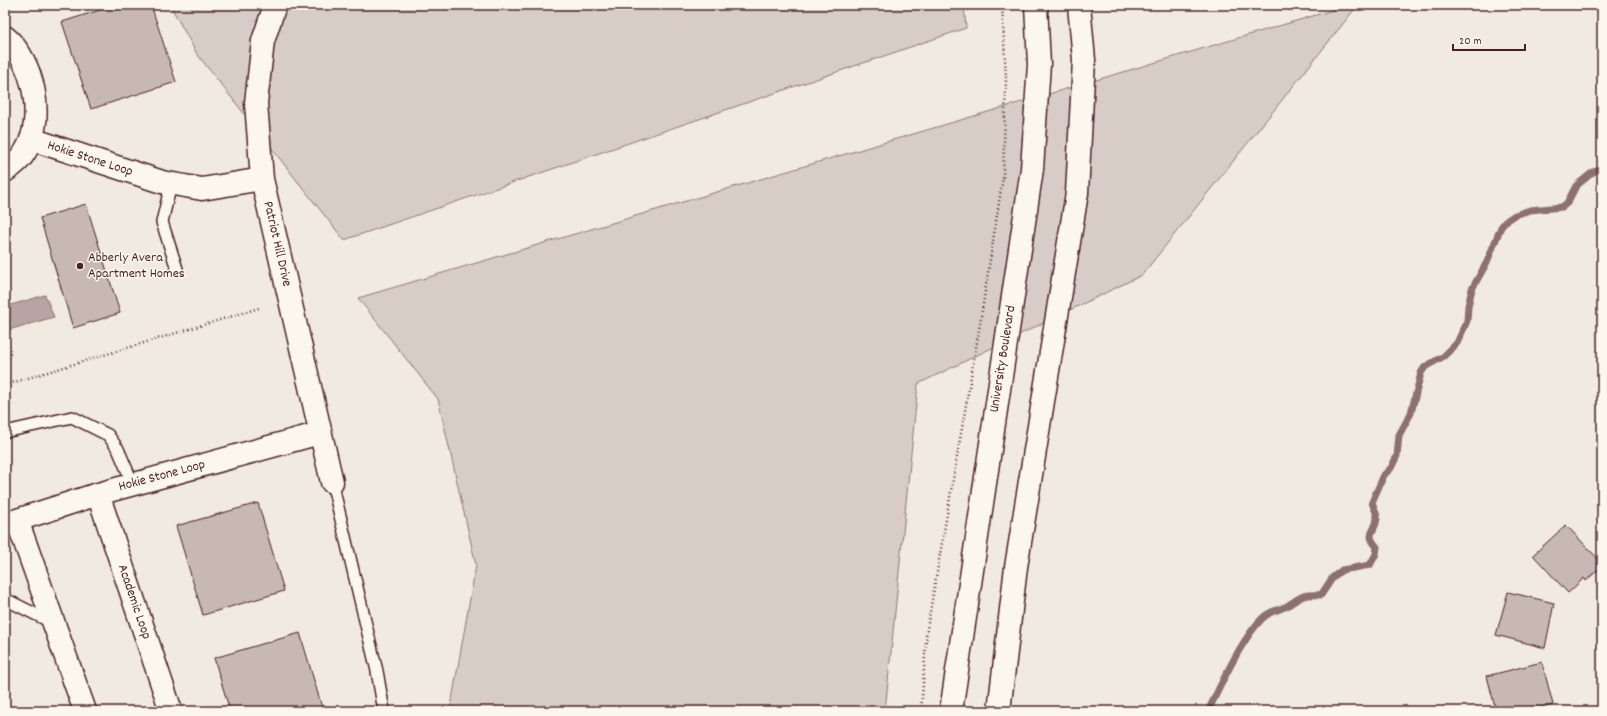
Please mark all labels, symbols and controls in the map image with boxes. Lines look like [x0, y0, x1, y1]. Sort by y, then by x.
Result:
scale bar [1453, 26, 1525, 52]
text: 20 m [1459, 33, 1482, 50]
street label: Hokie Stone Loop [45, 136, 135, 182]
street label: Patriot Hill Drive [257, 199, 297, 289]
place label: Abberly Avera Apartment Homes [88, 248, 185, 284]
marker: Abberly Avera Apartment Homes [75, 261, 85, 271]
street label: University Boulevard [985, 304, 1021, 414]
street label: Hokie Stone Loop [116, 455, 208, 497]
street label: Academic Loop [112, 562, 156, 642]

